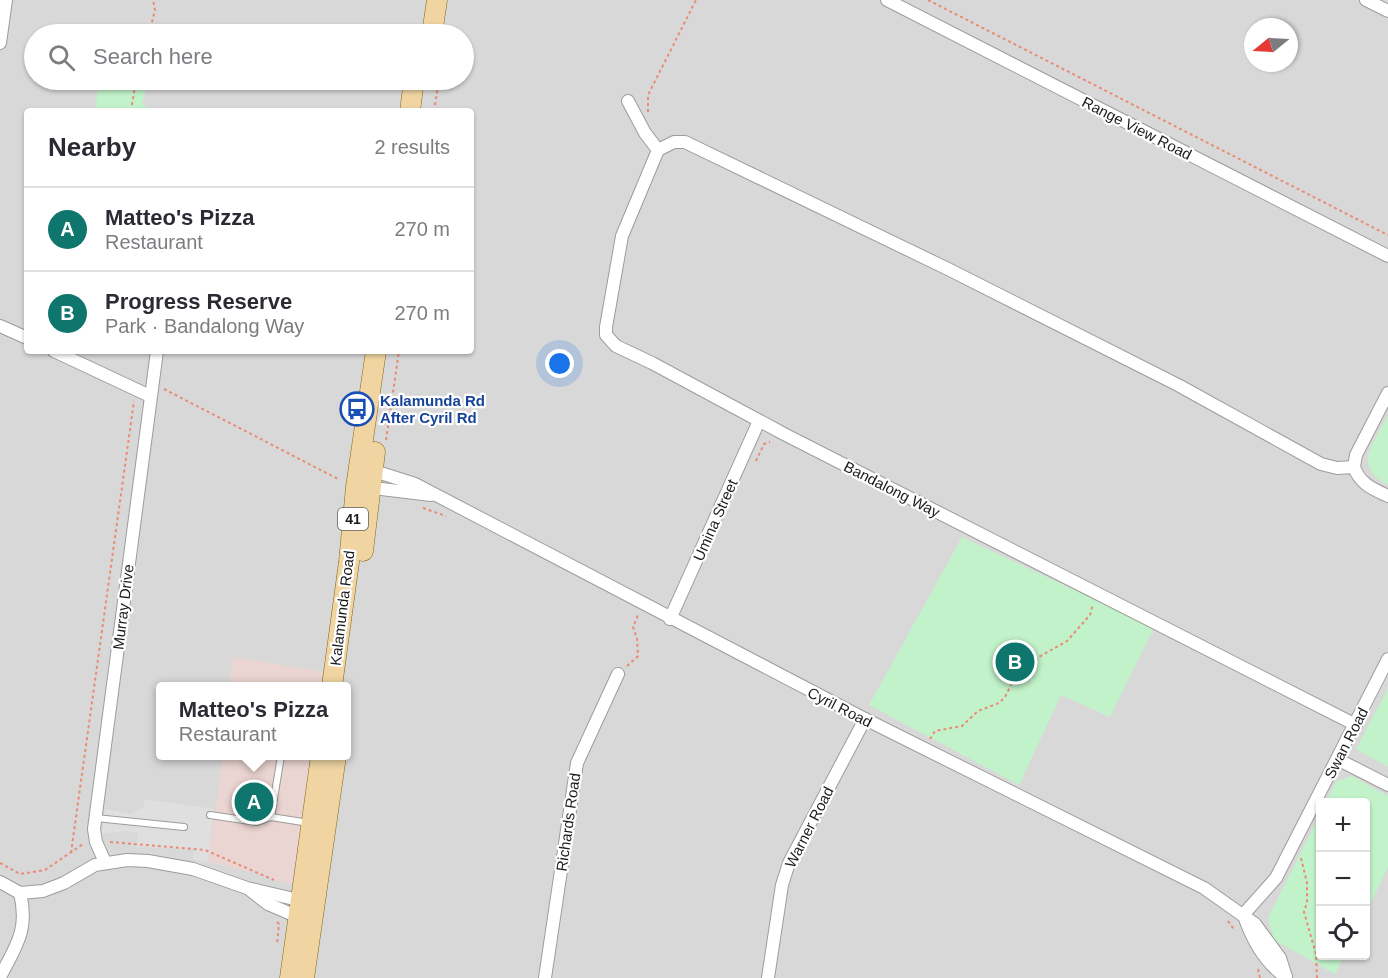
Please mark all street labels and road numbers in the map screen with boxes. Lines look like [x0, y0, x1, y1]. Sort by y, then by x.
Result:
street label: Range View Road [1079, 93, 1195, 163]
street label: Bandalong Way [841, 458, 943, 521]
street label: Umina Street [689, 476, 741, 563]
road number: 41 [338, 508, 368, 530]
street label: Kalamunda Road [326, 549, 358, 667]
street label: Murray Drive [109, 563, 137, 651]
street label: Cyril Road [805, 684, 875, 730]
street label: Swan Road [1321, 705, 1371, 781]
street label: Richards Road [553, 772, 583, 872]
street label: Warner Road [781, 784, 837, 870]

